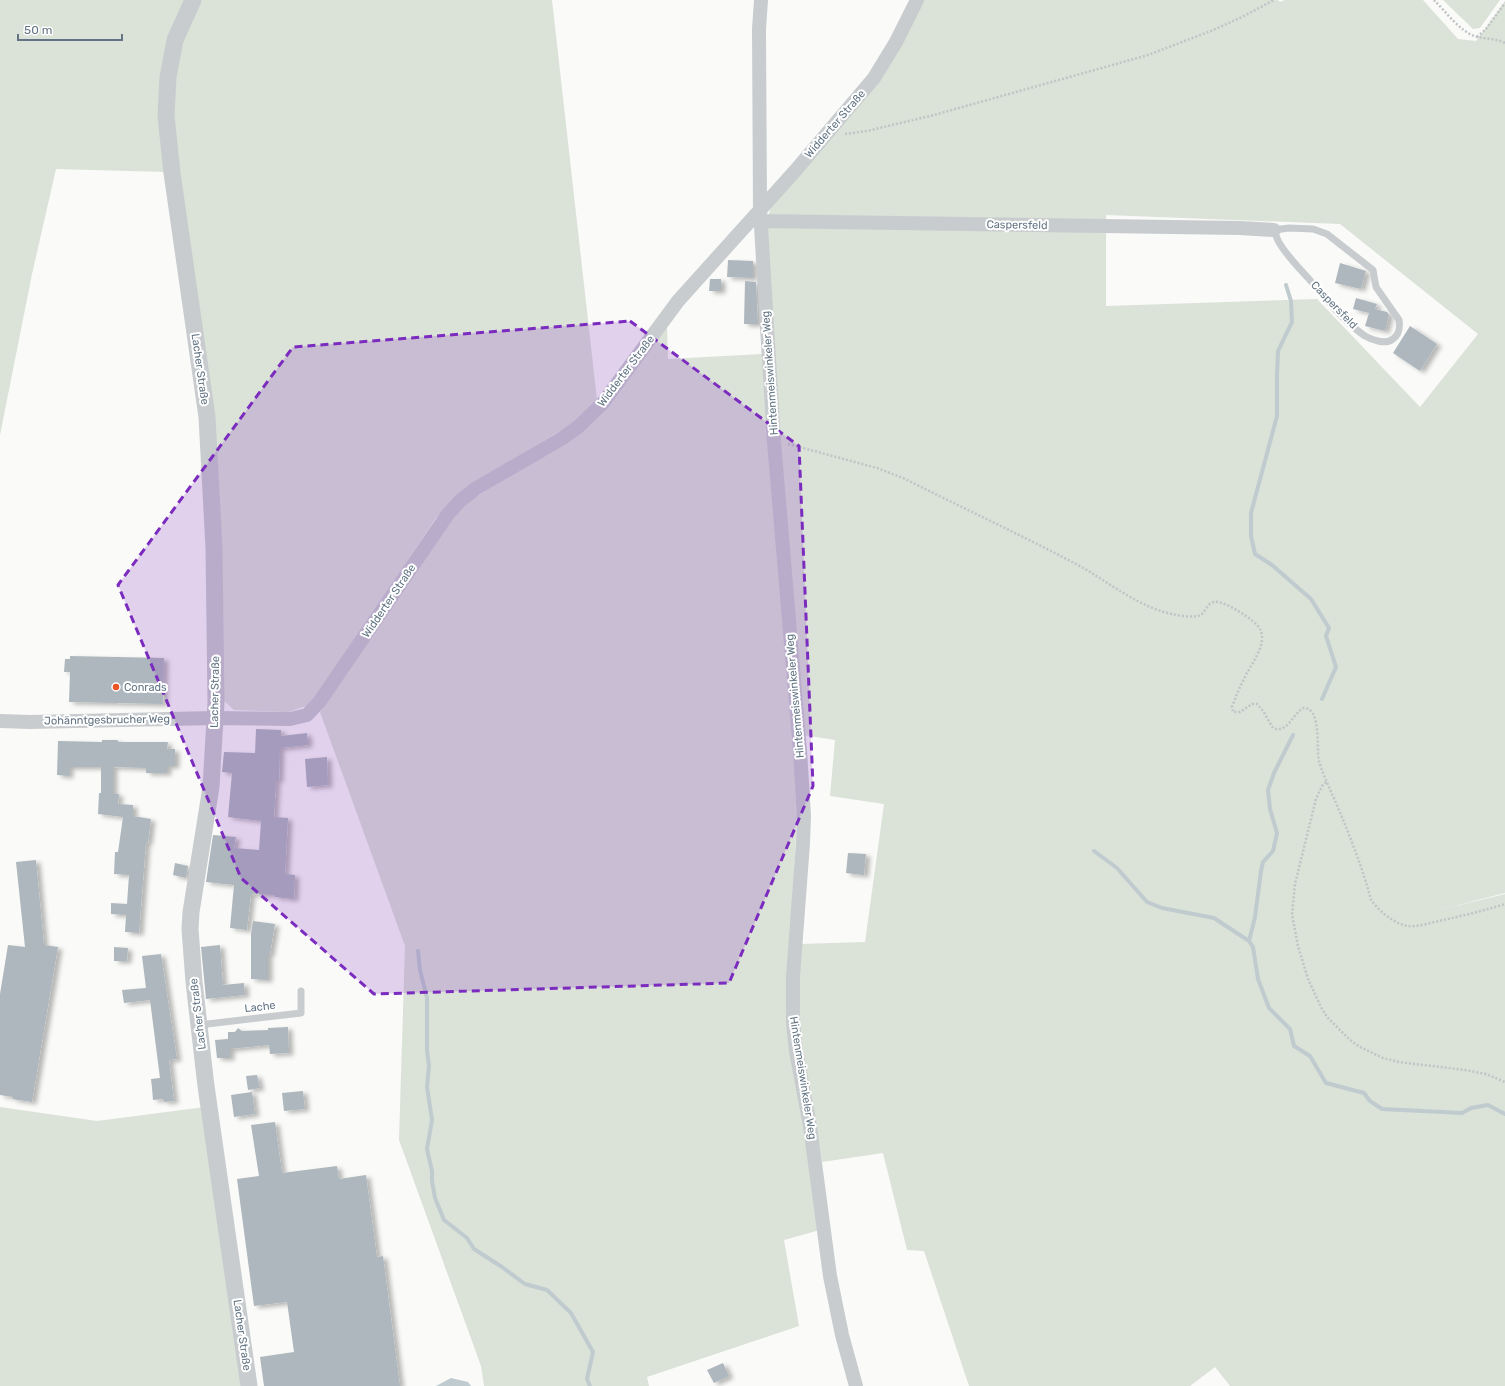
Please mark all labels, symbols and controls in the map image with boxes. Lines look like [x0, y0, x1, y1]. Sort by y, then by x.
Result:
scale bar [18, 16, 122, 42]
text: 50 m [24, 23, 52, 37]
street label: Widderter Straße [802, 87, 868, 161]
street label: Caspersfeld [986, 218, 1048, 232]
street label: Caspersfeld [1308, 279, 1360, 331]
street label: Hintenmeiswinkeler Weg [759, 310, 781, 436]
street label: Lacher Straße [189, 333, 211, 405]
street label: Widderter Straße [595, 333, 657, 409]
street label: Widderter Straße [360, 562, 418, 640]
street label: Hintenmeiswinkeler Weg [783, 633, 807, 759]
street label: Lacher Straße [208, 656, 222, 728]
place label: Conrads [124, 681, 167, 694]
marker: Conrads [111, 682, 121, 692]
street label: Johänntgesbrucher Weg [44, 712, 170, 728]
street label: Lacher Straße [187, 978, 209, 1050]
street label: Lache [244, 999, 276, 1015]
street label: Hintenmeiswinkeler Weg [787, 1015, 819, 1141]
street label: Lacher Straße [231, 1299, 253, 1371]

